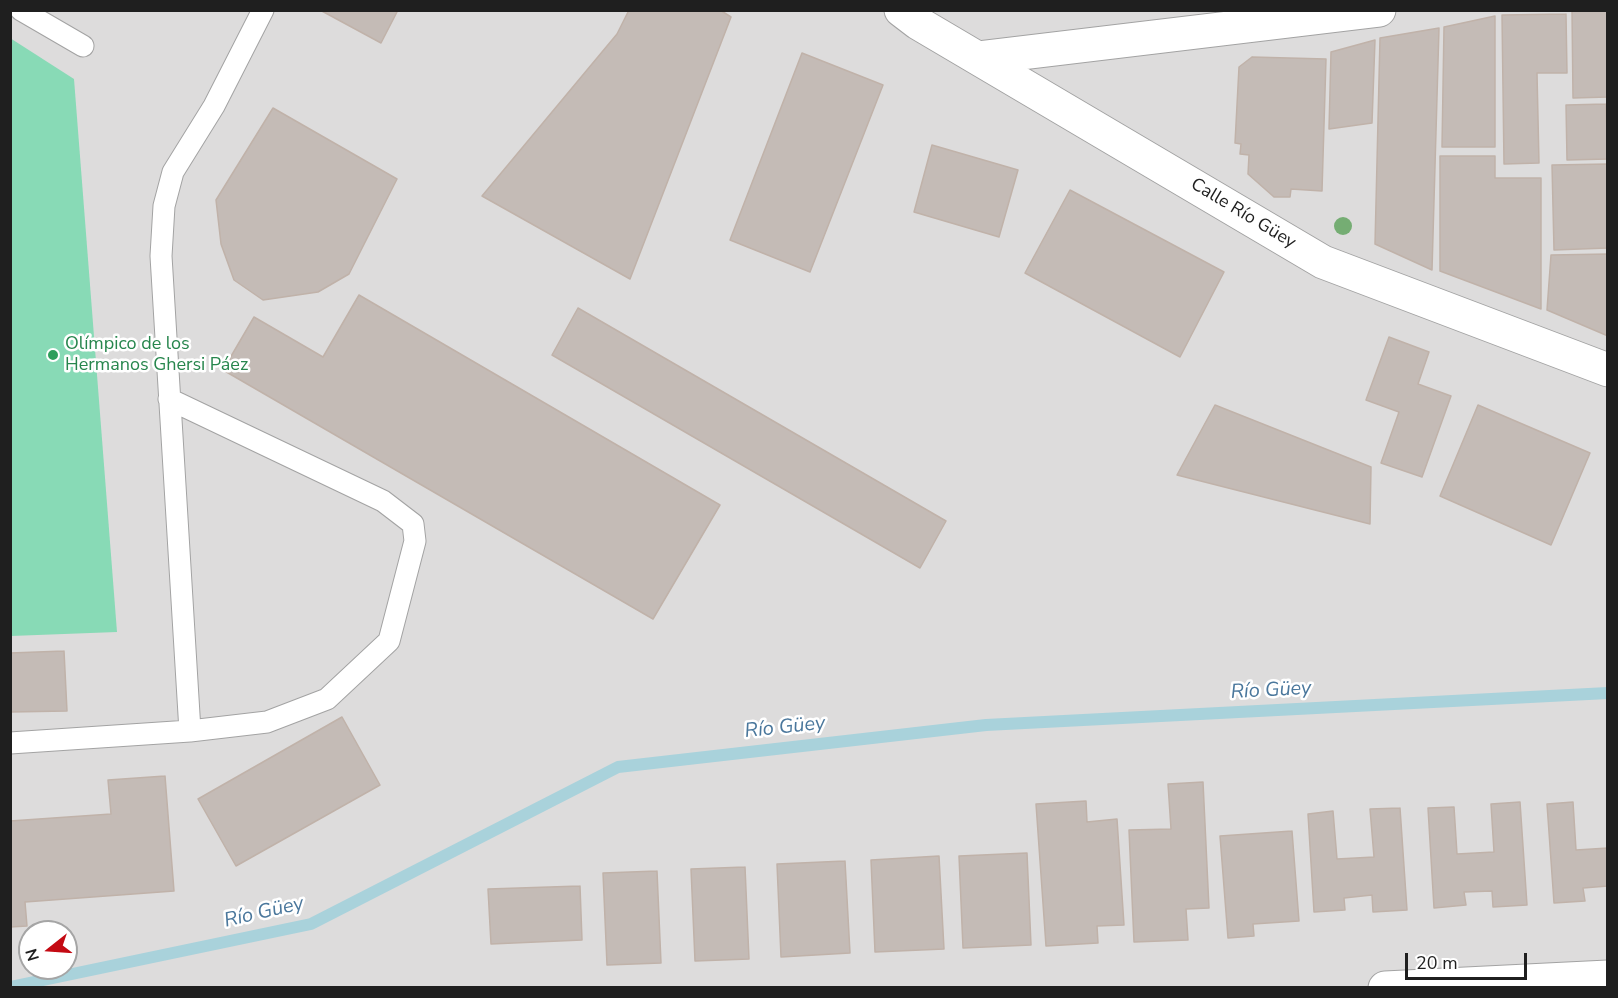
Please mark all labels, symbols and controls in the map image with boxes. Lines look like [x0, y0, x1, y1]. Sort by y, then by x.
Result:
street label: Calle Río Güey [1186, 174, 1300, 254]
place label: Olímpico de los Hermanos Ghersi Páez [65, 334, 248, 376]
marker: Olímpico de los Hermanos Ghersi Páez [46, 348, 60, 362]
water label: Río Güey [1230, 677, 1312, 705]
water label: Río Güey [744, 712, 826, 744]
water label: Río Güey [222, 892, 306, 934]
north arrow [18, 920, 78, 980]
scale bar [1408, 941, 1530, 979]
text: N [20, 946, 45, 964]
text: 20 m [1416, 951, 1458, 975]

